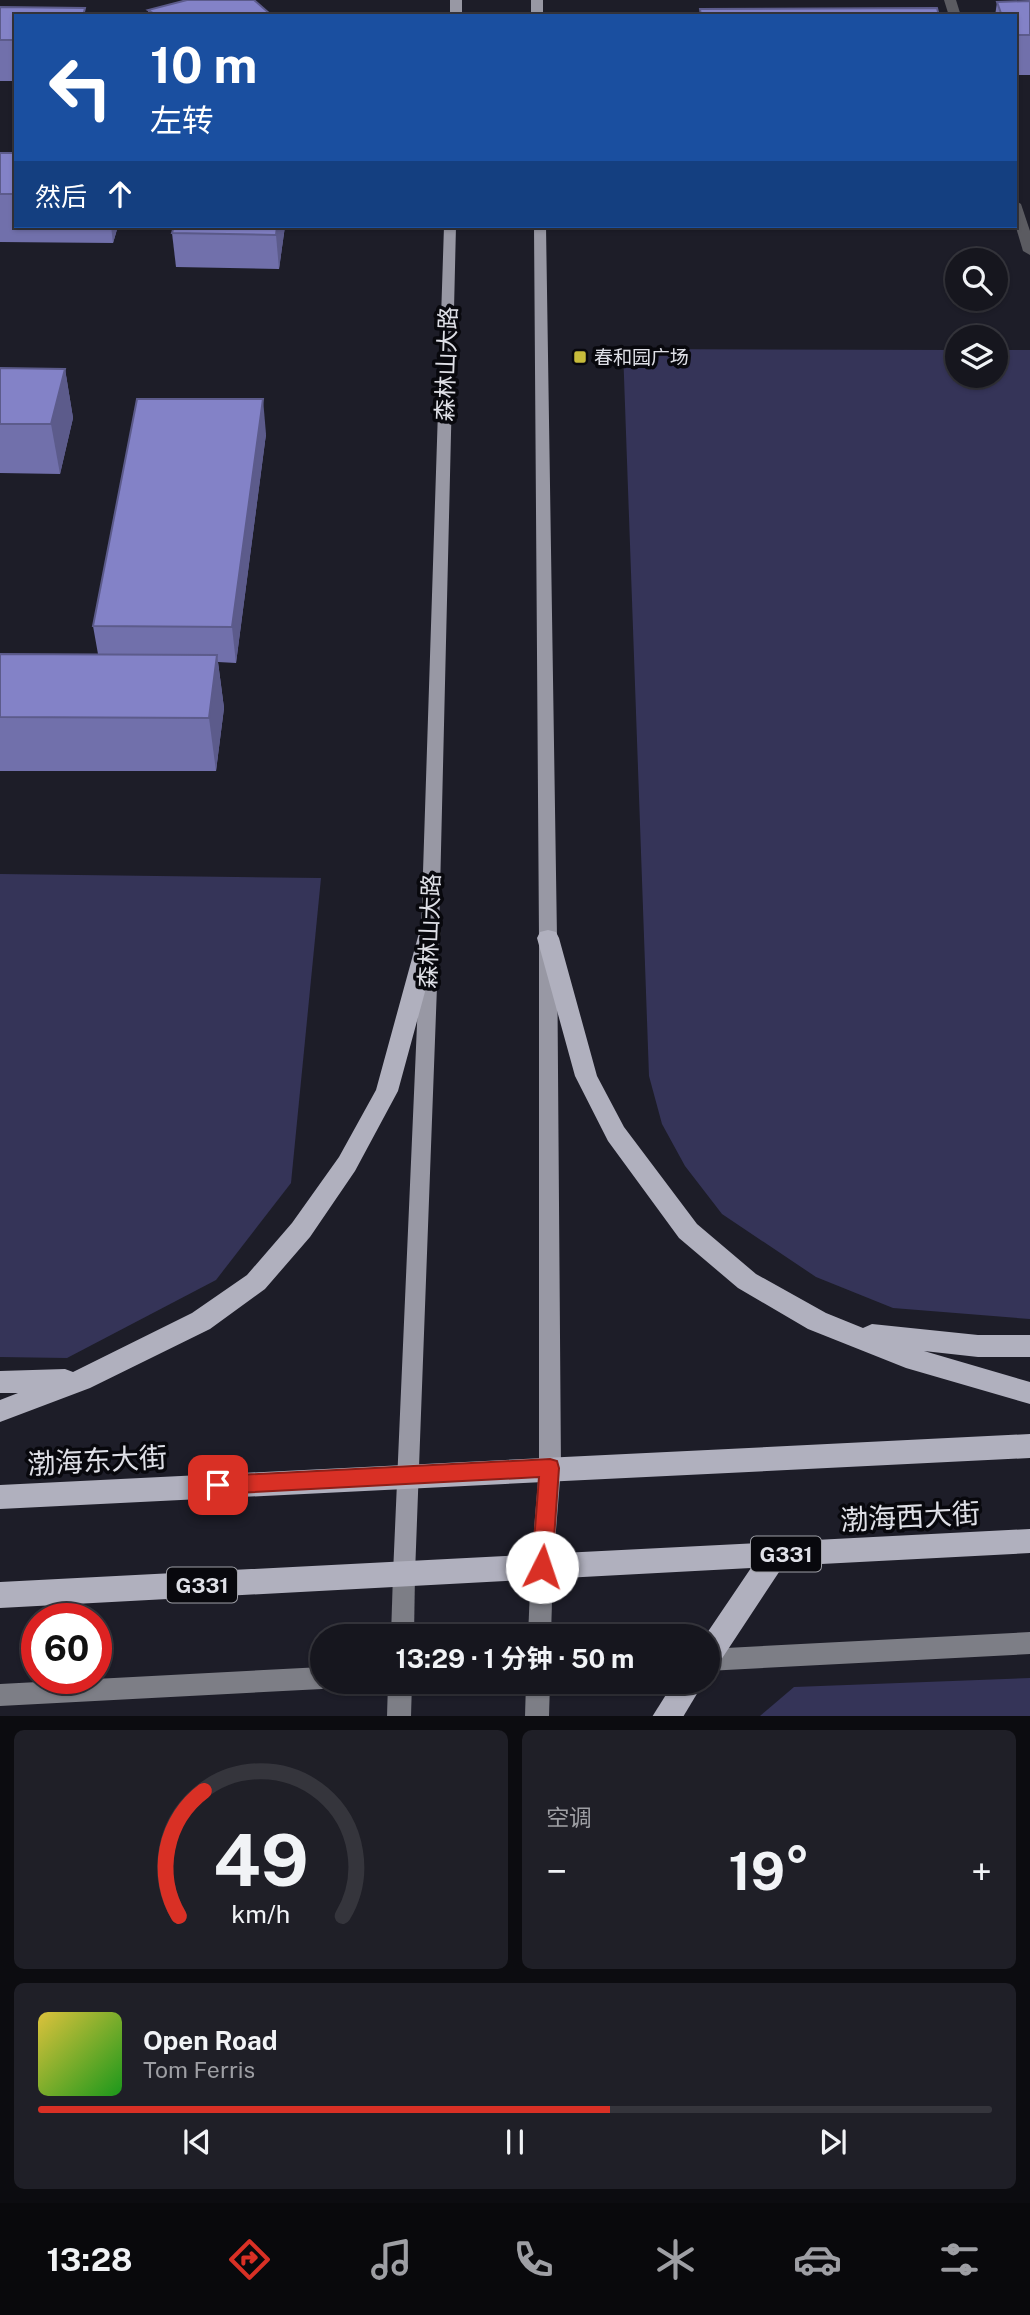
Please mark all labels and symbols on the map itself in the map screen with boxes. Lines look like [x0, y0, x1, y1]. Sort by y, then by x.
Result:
street label: 森林山大路 [431, 306, 461, 422]
place label: 春和园广场 [594, 346, 689, 368]
marker: 春和园广场 [572, 349, 588, 365]
street label: 森林山大路 [414, 873, 444, 989]
street label: 渤海东大街 [26, 1440, 168, 1480]
pin [188, 1455, 248, 1515]
street label: 渤海西大街 [839, 1496, 981, 1536]
position arrow [505, 1530, 579, 1604]
road number: G331 [751, 1536, 821, 1572]
road number: G331 [167, 1568, 237, 1602]
speed limit sign: 60 [21, 1603, 112, 1694]

